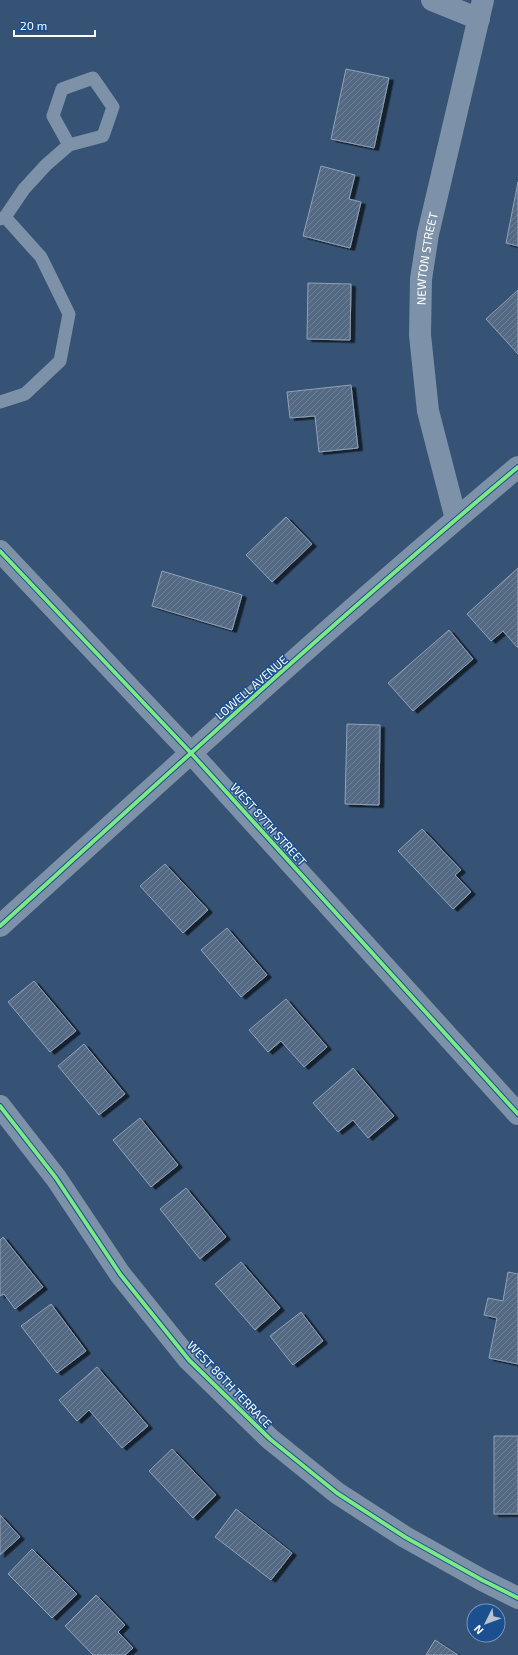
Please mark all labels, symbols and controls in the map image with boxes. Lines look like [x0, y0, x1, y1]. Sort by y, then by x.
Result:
scale bar [14, 12, 95, 38]
text: 20 m [20, 18, 47, 32]
street label: NEWTON STREET [414, 210, 440, 305]
street label: LOWELL AVENUE [212, 652, 290, 722]
street label: WEST 87TH STREET [228, 780, 310, 868]
street label: WEST 86TH TERRACE [185, 1338, 275, 1431]
north arrow [466, 1603, 506, 1643]
text: N [471, 1623, 486, 1637]

